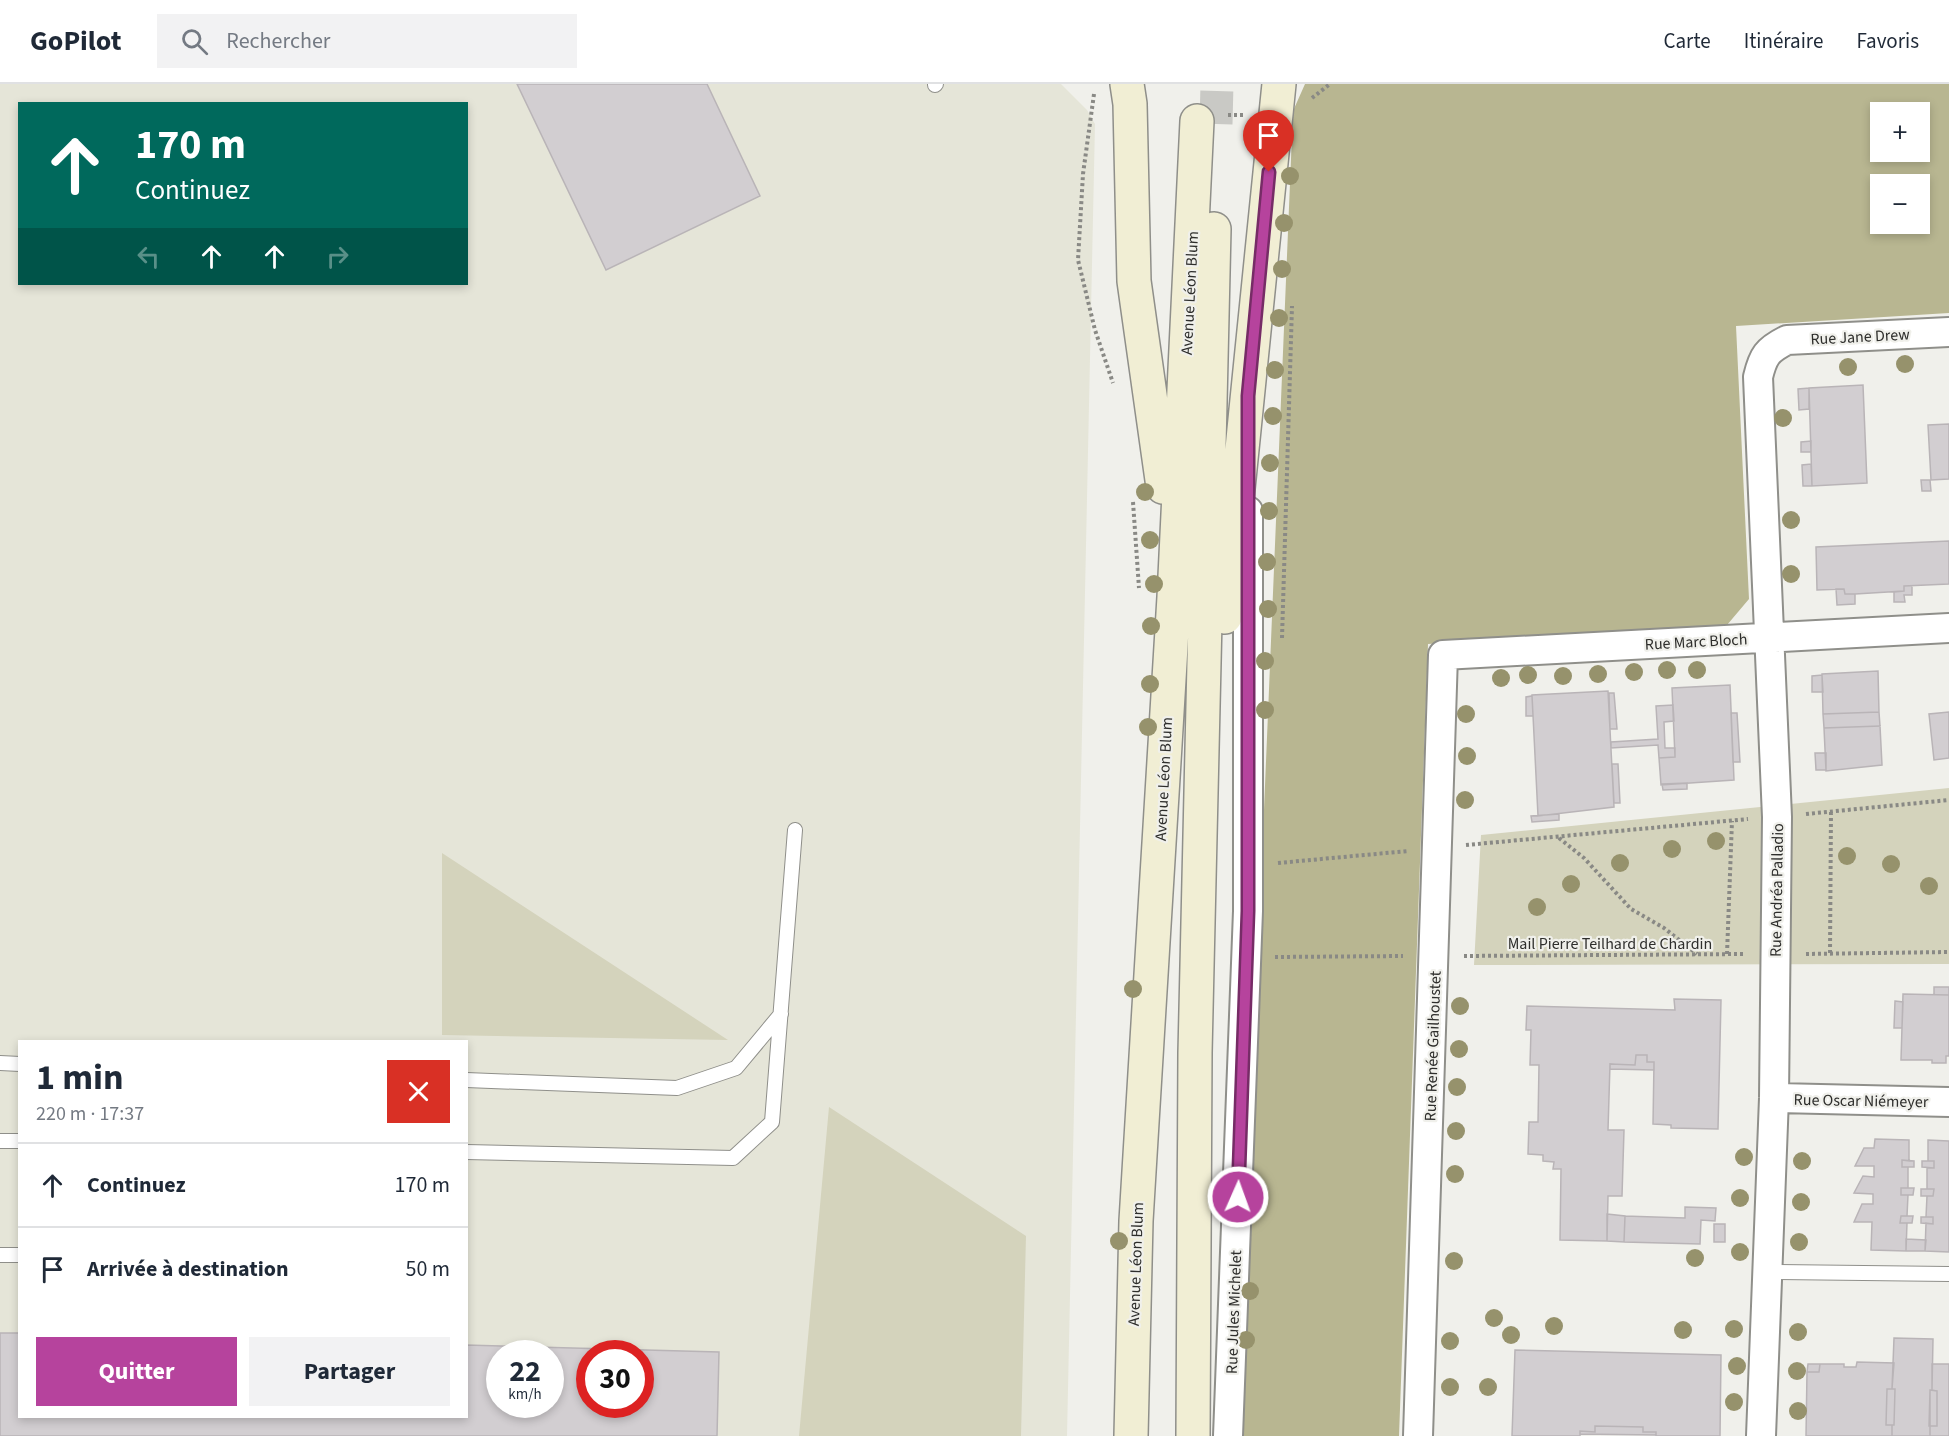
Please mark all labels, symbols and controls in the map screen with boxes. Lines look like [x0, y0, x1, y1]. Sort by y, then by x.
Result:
search box [157, 14, 577, 68]
text: GoPilot [30, 21, 121, 61]
icon: search [178, 25, 211, 58]
text: Rechercher [226, 25, 330, 57]
text: Carte [1664, 26, 1711, 56]
text: Itinéraire [1744, 26, 1823, 56]
text: Favoris [1856, 26, 1919, 56]
map controls [1870, 102, 1930, 234]
button: + [1870, 102, 1930, 162]
pin [1243, 110, 1294, 172]
text: 170 m [135, 115, 246, 175]
icon: arrive [1252, 119, 1285, 152]
icon: ahead [36, 126, 114, 204]
text: Continuez [135, 171, 250, 210]
button: − [1870, 174, 1930, 234]
street label: Avenue Léon Blum [1176, 230, 1204, 356]
icon: left [132, 240, 165, 273]
icon: ahead [195, 240, 228, 273]
icon: ahead [258, 240, 291, 273]
icon: right [321, 240, 354, 273]
street label: Rue Jane Drew [1810, 323, 1911, 351]
street label: Rue Marc Bloch [1644, 628, 1748, 656]
street label: Avenue Léon Blum [1150, 716, 1178, 842]
street label: Rue Andréa Palladio [1765, 823, 1789, 957]
street label: Mail Pierre Teilhard de Chardin [1508, 933, 1712, 955]
street label: Rue Renée Gailhoustet [1419, 970, 1447, 1122]
text: 1 min [36, 1052, 124, 1103]
button: close [387, 1060, 450, 1123]
street label: Rue Oscar Niémeyer [1793, 1089, 1929, 1113]
text: 220 m · 17:37 [36, 1100, 144, 1128]
position arrow [1206, 1165, 1270, 1229]
icon: ahead [36, 1169, 69, 1202]
text: Continuez [87, 1169, 186, 1201]
text: 170 m [395, 1169, 450, 1201]
street label: Avenue Léon Blum [1123, 1202, 1149, 1326]
street label: Rue Jules Michelet [1221, 1249, 1247, 1374]
icon: arrive [36, 1253, 69, 1286]
text: Arrivée à destination [87, 1253, 289, 1285]
text: 50 m [405, 1253, 450, 1285]
button: Quitter [36, 1337, 237, 1406]
button: Partager [249, 1337, 450, 1406]
speed limit sign: 30 [576, 1340, 654, 1418]
text: 22 [509, 1350, 541, 1393]
text: km/h [508, 1384, 542, 1405]

